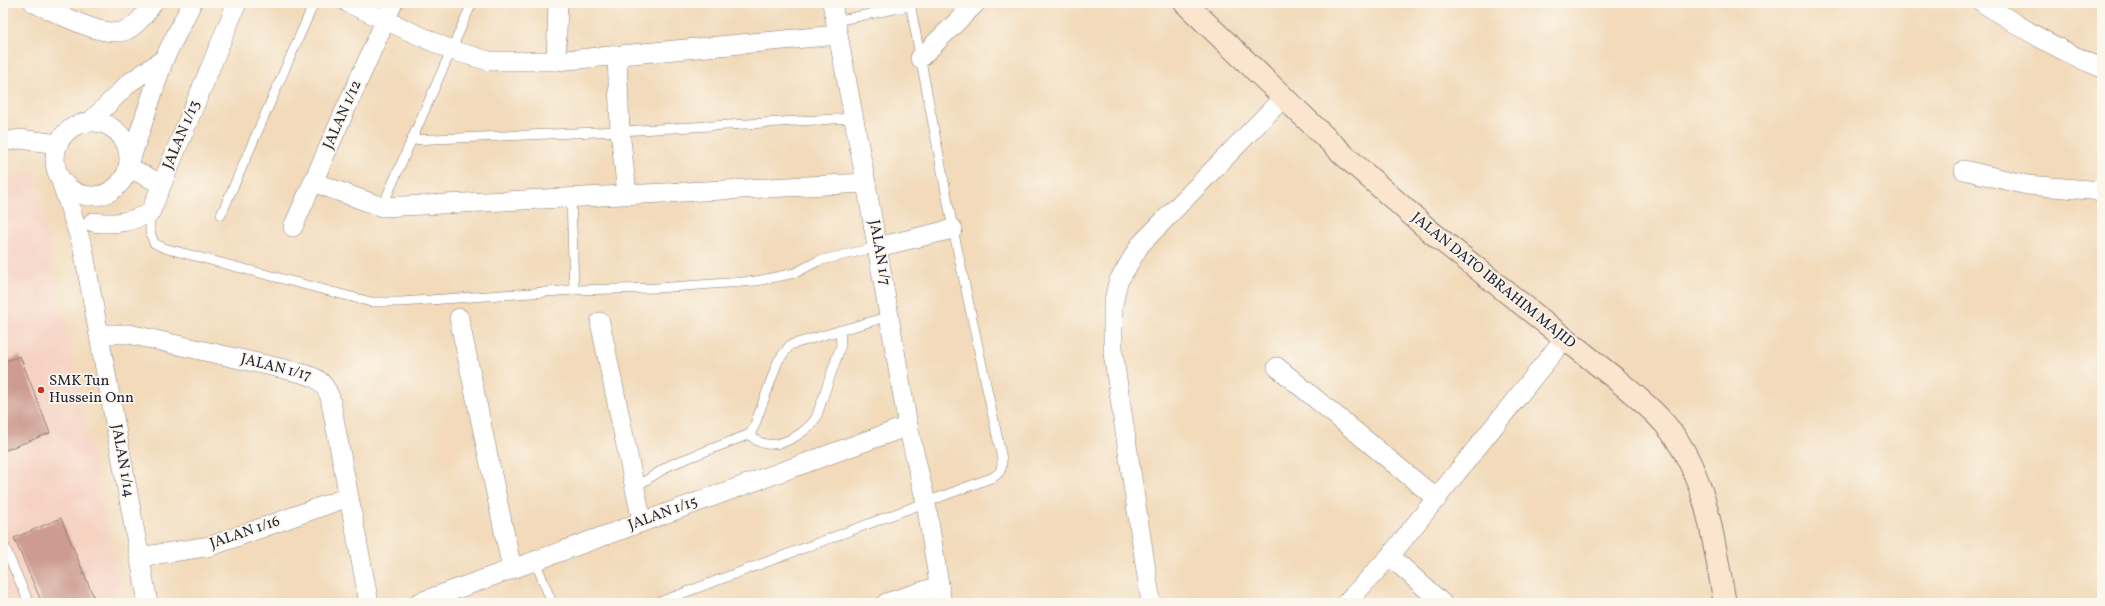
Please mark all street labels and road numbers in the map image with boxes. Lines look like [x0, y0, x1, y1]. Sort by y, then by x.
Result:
street label: JALAN 1/12 [318, 77, 368, 153]
street label: JALAN 1/13 [158, 97, 206, 173]
street label: JALAN DATO IBRAHIM MAJID [1406, 208, 1580, 354]
street label: JALAN 1/7 [863, 218, 895, 288]
street label: JALAN 1/17 [238, 349, 314, 387]
street label: JALAN 1/14 [105, 423, 139, 499]
street label: JALAN 1/15 [625, 492, 701, 536]
street label: JALAN 1/16 [207, 511, 283, 555]

